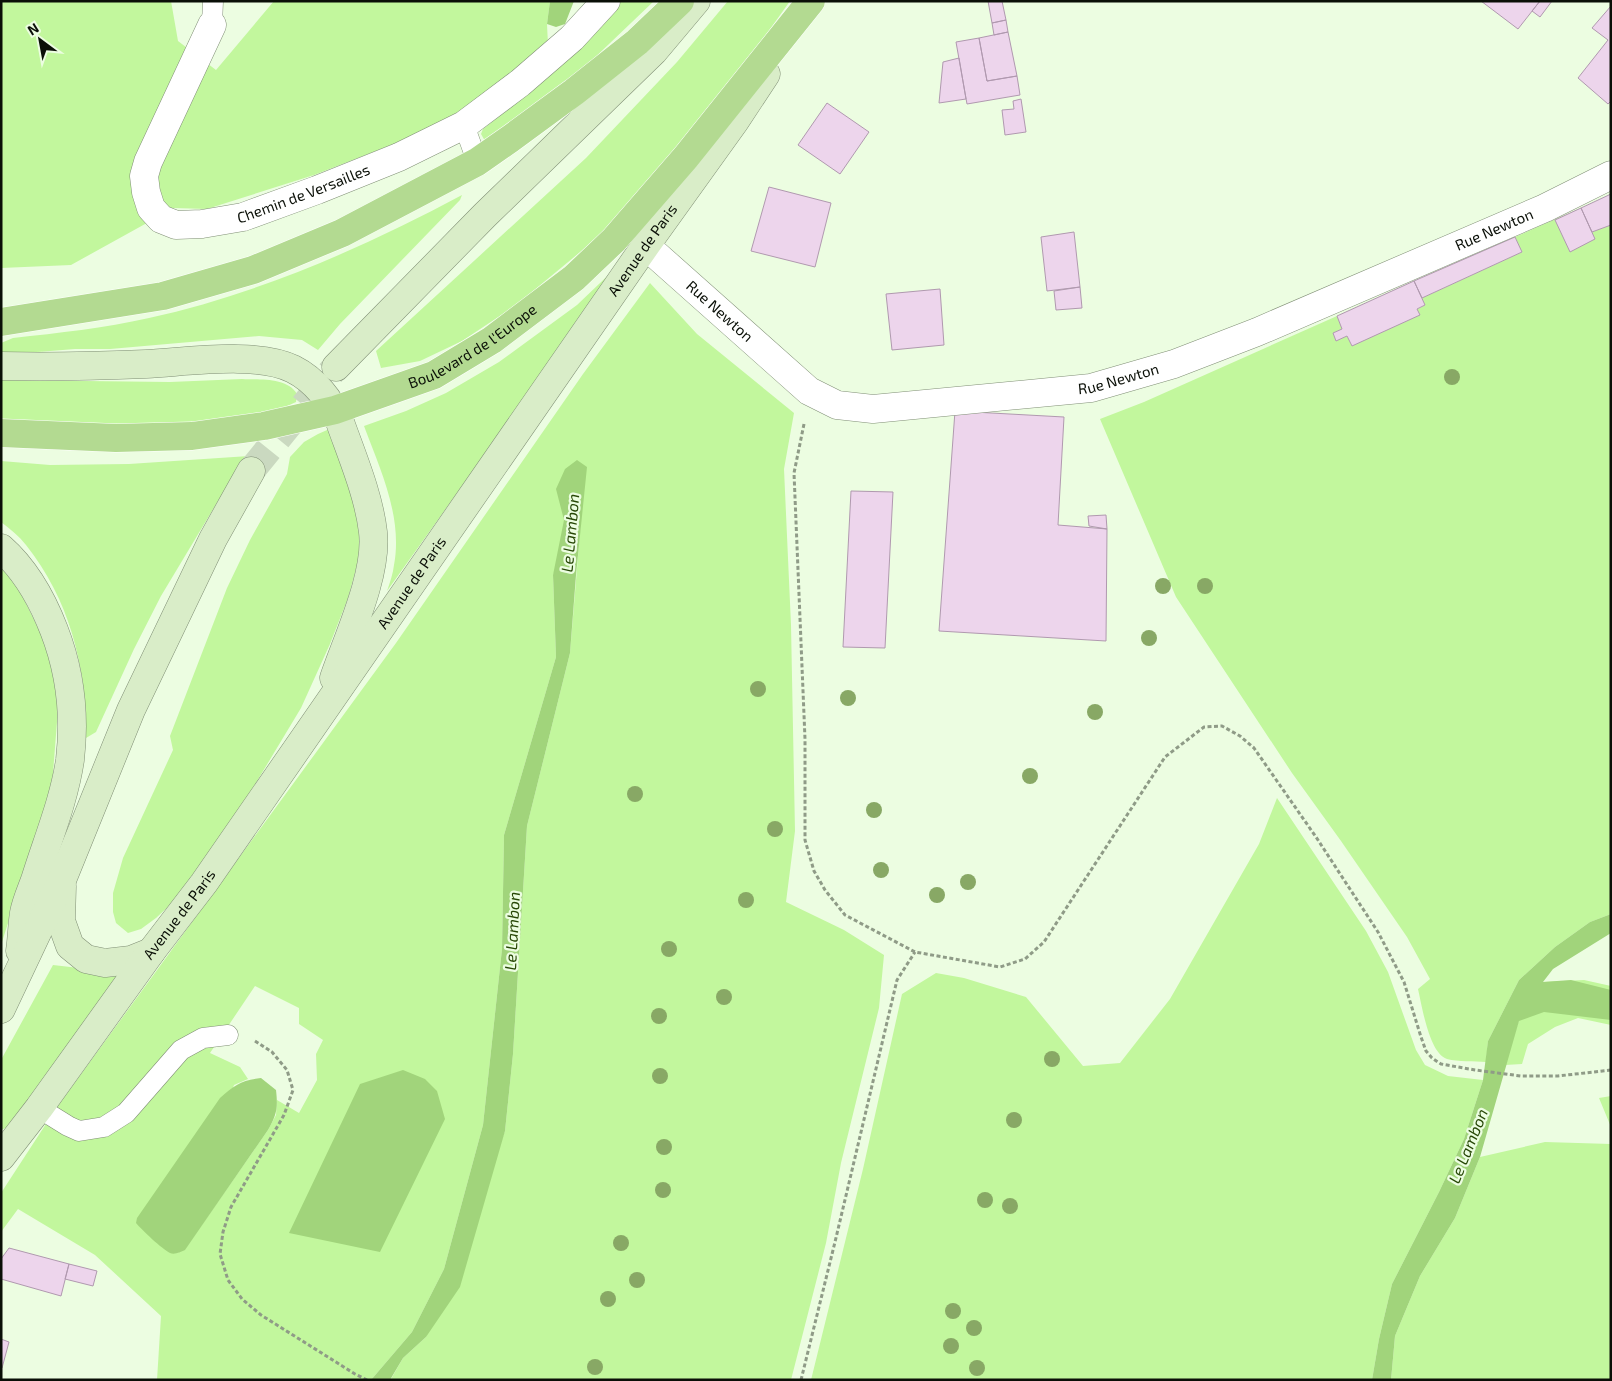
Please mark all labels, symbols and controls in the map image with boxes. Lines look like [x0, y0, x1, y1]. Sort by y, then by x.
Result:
north arrow [15, 15, 65, 65]
text: N [24, 19, 42, 38]
street label: Chemin de Versailles [236, 160, 372, 226]
street label: Avenue de Paris [603, 200, 680, 299]
street label: Rue Newton [1452, 204, 1536, 254]
street label: Rue Newton [683, 276, 757, 345]
street label: Boulevard de l'Europe [405, 300, 540, 391]
street label: Rue Newton [1077, 359, 1161, 397]
water label: Le Lambon [557, 493, 582, 573]
street label: Avenue de Paris [373, 533, 449, 632]
street label: Avenue de Paris [139, 866, 219, 962]
water label: Le Lambon [500, 891, 523, 971]
water label: Le Lambon [1444, 1106, 1491, 1186]

